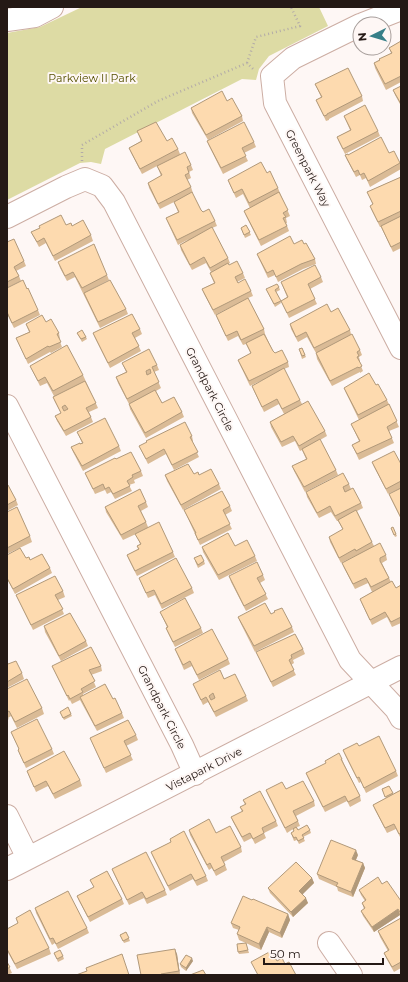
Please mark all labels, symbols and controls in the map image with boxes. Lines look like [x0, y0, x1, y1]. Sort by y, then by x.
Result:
north arrow [352, 16, 392, 56]
text: N [355, 32, 369, 42]
park label: Parkview II Park [48, 71, 136, 85]
street label: Greenpark Way [282, 127, 334, 209]
street label: Grandpark Circle [183, 345, 237, 434]
street label: Grandpark Circle [135, 663, 189, 752]
street label: Vistapark Drive [164, 744, 244, 794]
scale bar [264, 940, 383, 966]
text: 50 m [270, 946, 301, 961]

